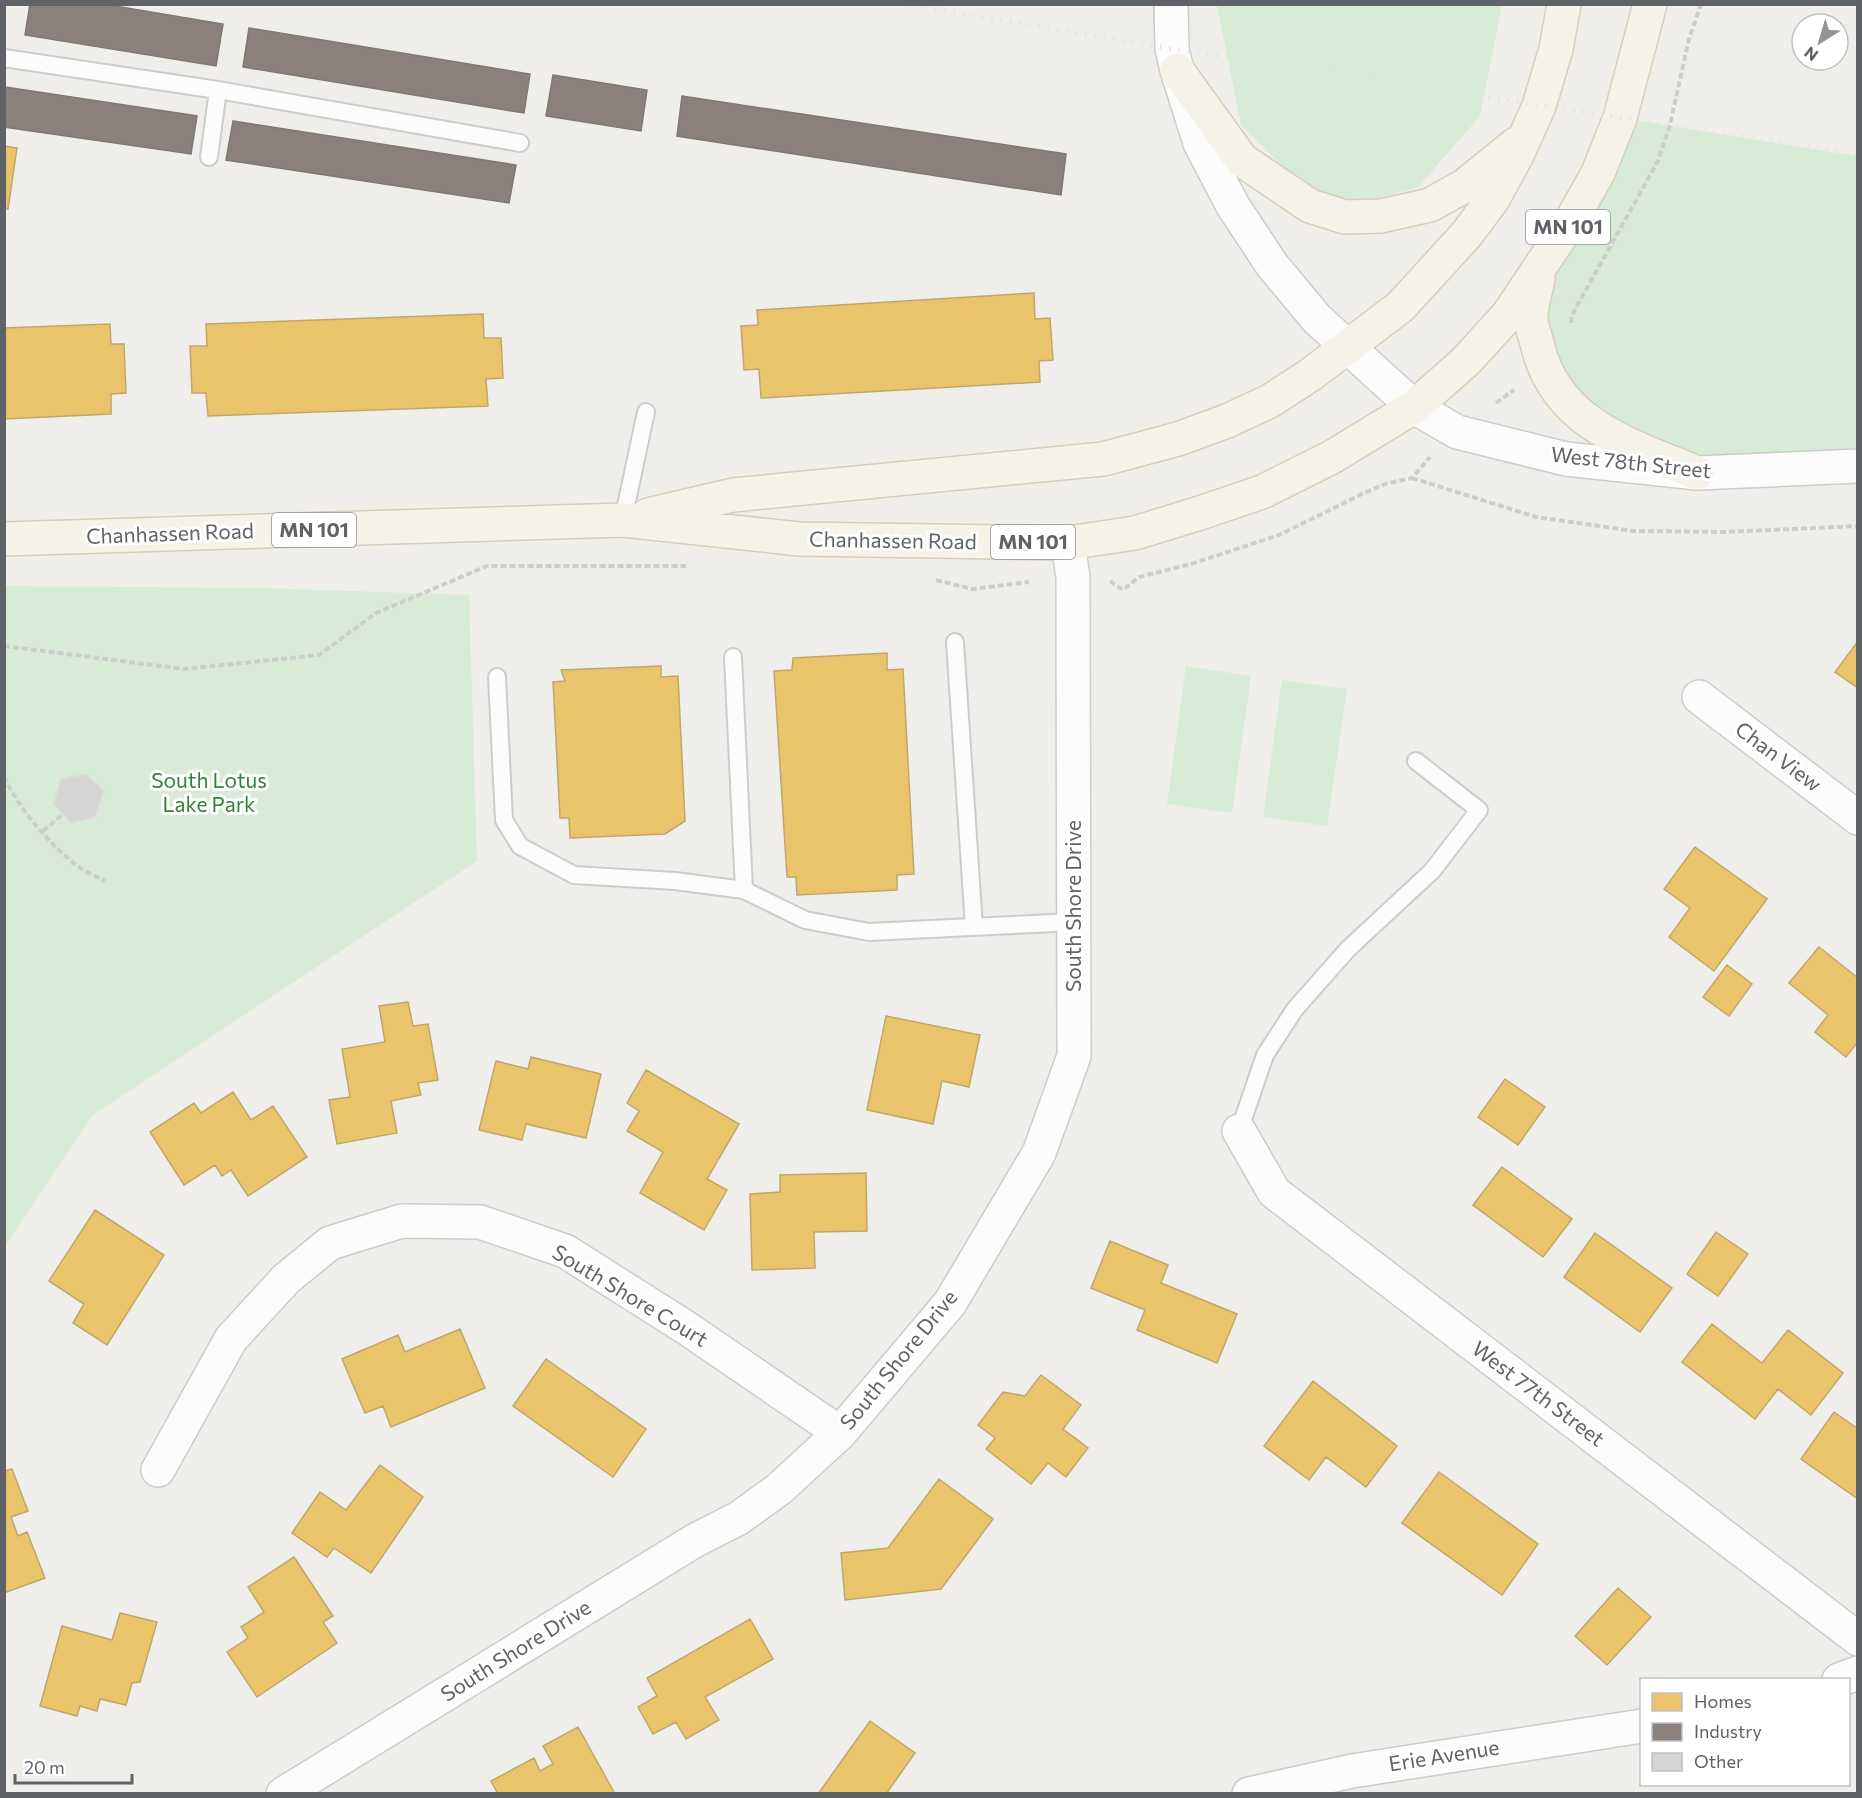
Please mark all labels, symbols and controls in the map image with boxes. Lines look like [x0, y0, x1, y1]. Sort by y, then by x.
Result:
north arrow [1790, 12, 1850, 72]
text: N [1800, 43, 1821, 66]
road number: MN 101 [1526, 210, 1610, 244]
street label: West 78th Street [1550, 441, 1713, 482]
road number: MN 101 [272, 513, 356, 547]
street label: Chanhassen Road [86, 517, 254, 548]
road number: MN 101 [991, 525, 1075, 559]
street label: Chanhassen Road [809, 526, 977, 553]
street label: Chan View [1731, 715, 1827, 796]
park label: South Lotus Lake Park [151, 767, 267, 816]
street label: South Shore Drive [1060, 820, 1085, 992]
street label: South Shore Court [548, 1238, 713, 1351]
street label: South Shore Drive [834, 1284, 962, 1434]
street label: West 77th Street [1468, 1335, 1610, 1451]
street label: South Shore Drive [436, 1594, 595, 1706]
legend [1640, 1678, 1850, 1786]
text: Homes [1694, 1690, 1752, 1712]
text: Industry [1694, 1720, 1762, 1742]
street label: Erie Avenue [1387, 1733, 1501, 1776]
scale bar [15, 1747, 132, 1785]
text: Other [1694, 1750, 1743, 1772]
text: 20 m [24, 1756, 65, 1778]

